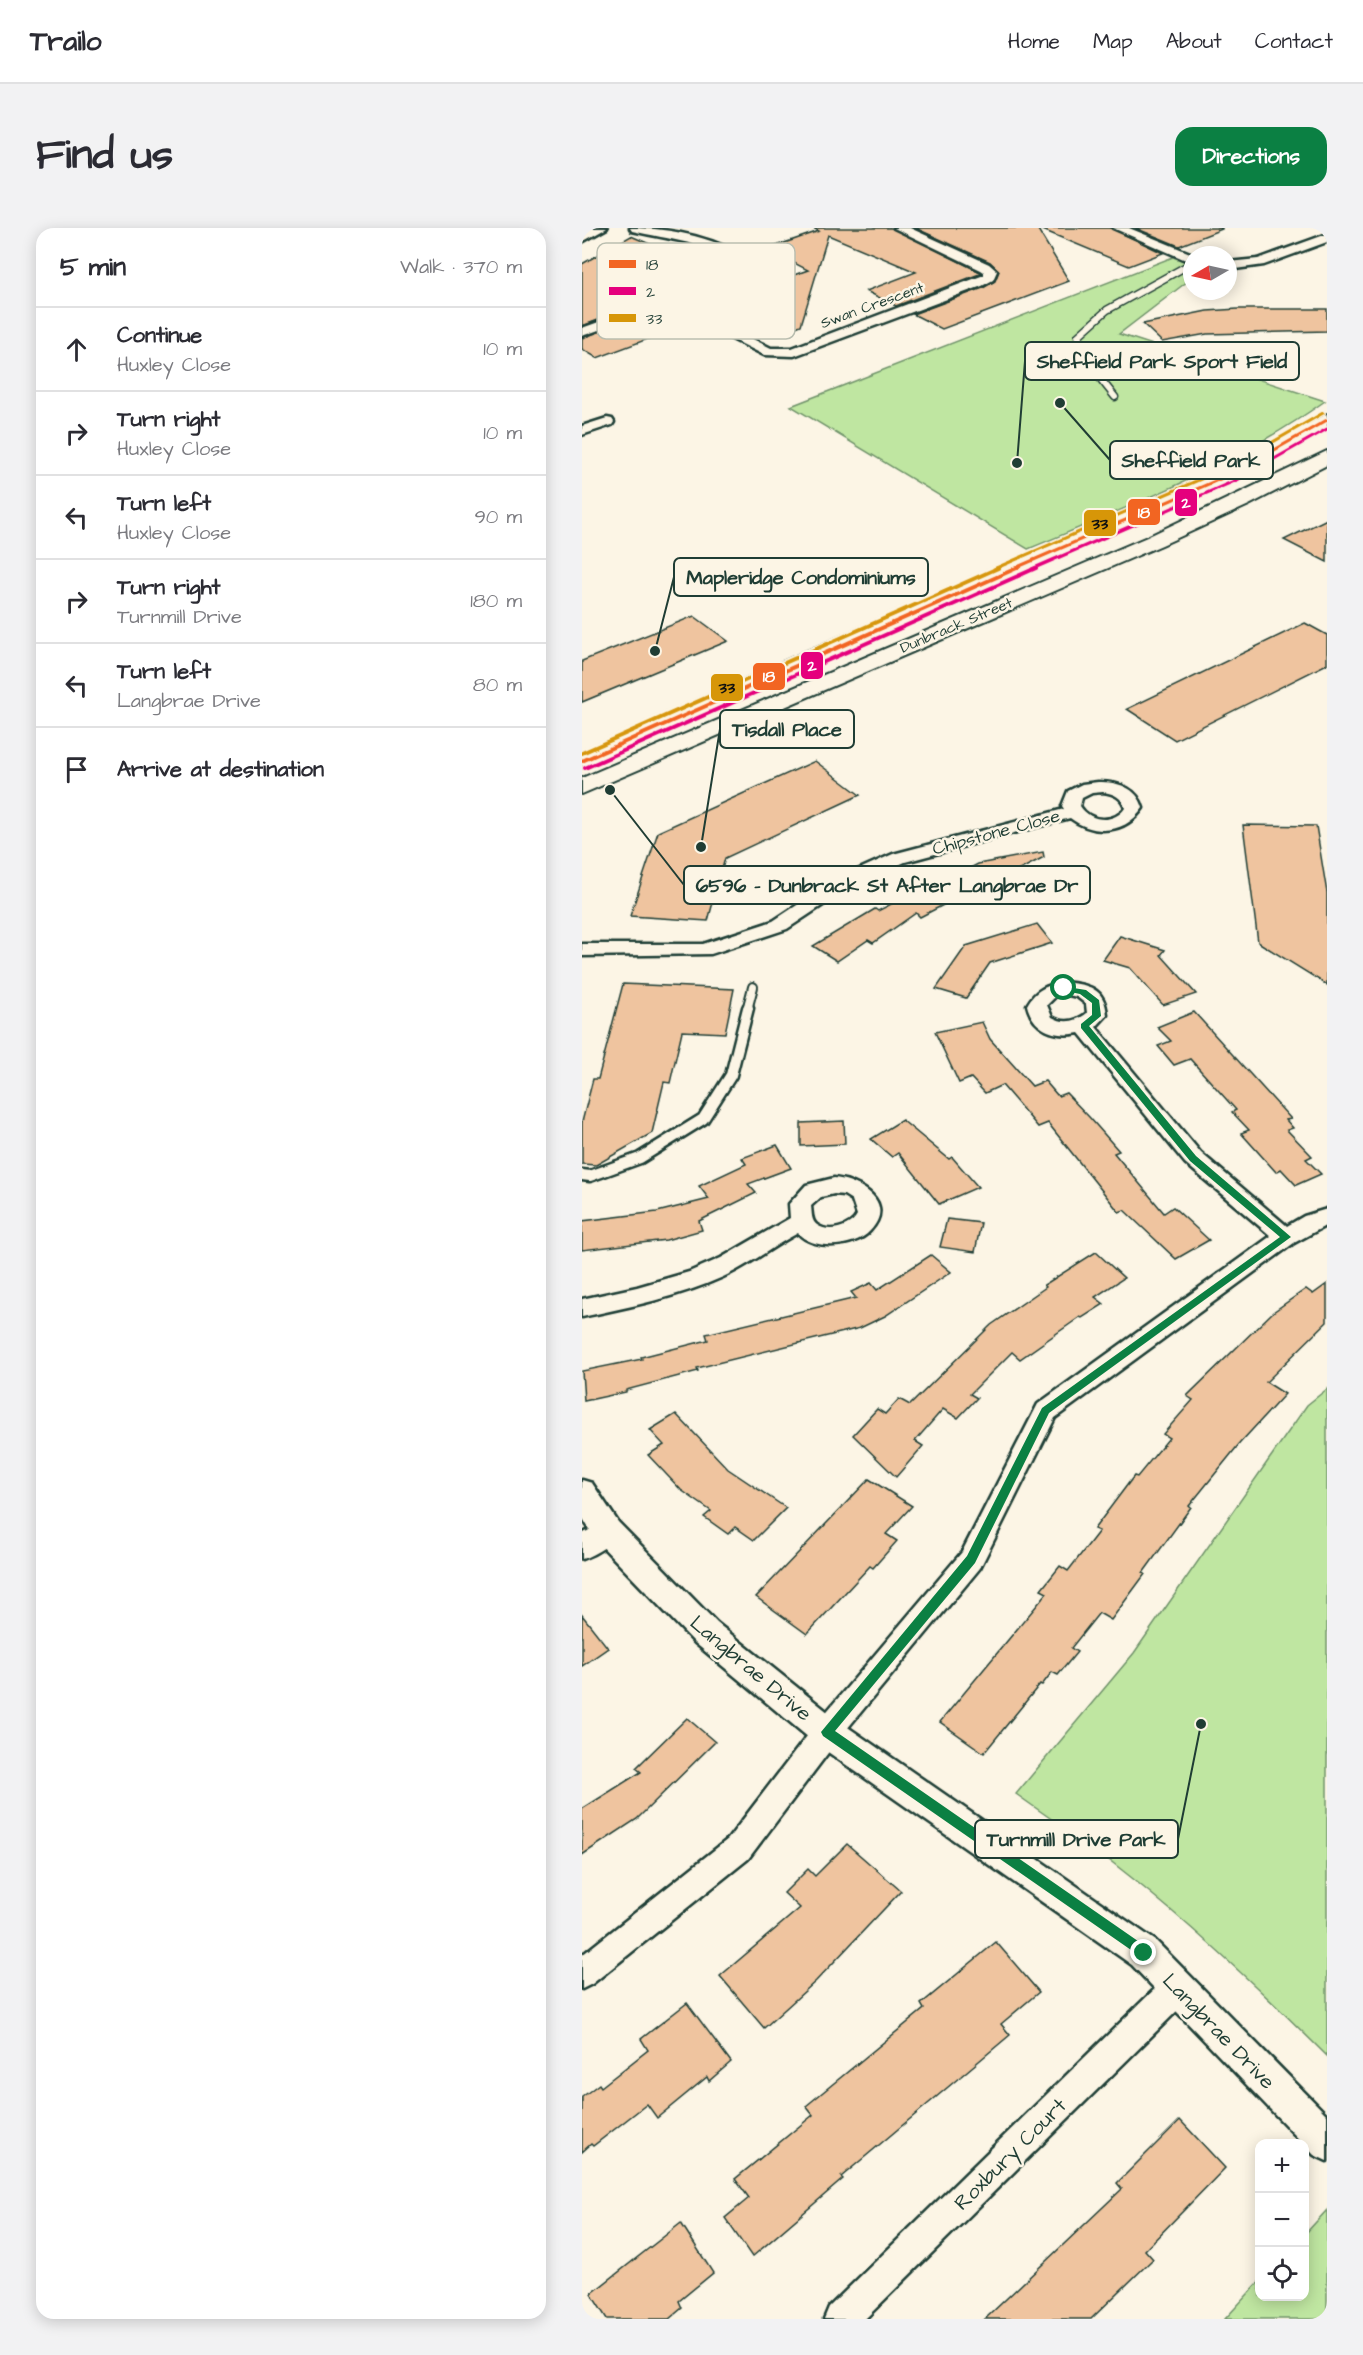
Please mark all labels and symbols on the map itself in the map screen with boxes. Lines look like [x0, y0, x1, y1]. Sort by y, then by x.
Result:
legend [597, 243, 795, 339]
north arrow [1183, 246, 1237, 300]
text: 18 [646, 254, 658, 276]
street label: Swan Crescent [818, 277, 927, 334]
text: 2 [646, 281, 655, 303]
text: 33 [646, 308, 662, 330]
callout: Sheffield Park Sport Field [1025, 342, 1299, 380]
text: Sheffield Park Sport Field [1036, 348, 1288, 376]
callout: Sheffield Park [1110, 441, 1273, 479]
text: Sheffield Park [1121, 447, 1261, 475]
line badge: 2 [1174, 488, 1198, 517]
text: 2 [1180, 492, 1191, 514]
line badge: 18 [1127, 498, 1161, 526]
text: 18 [1138, 502, 1151, 524]
line badge: 33 [1083, 509, 1117, 537]
text: 33 [1091, 513, 1109, 535]
callout: Mapleridge Condominiums [674, 558, 928, 596]
text: Mapleridge Condominiums [686, 564, 916, 593]
street label: Dunbrack Street [897, 592, 1016, 659]
line badge: 2 [800, 651, 824, 680]
text: 2 [806, 655, 817, 677]
line badge: 18 [752, 662, 786, 691]
text: 18 [763, 666, 776, 688]
line badge: 33 [710, 673, 744, 702]
text: 33 [718, 677, 736, 699]
callout: Tisdall Place [720, 710, 854, 748]
text: Tisdall Place [731, 716, 842, 744]
street label: Chipstone Close [929, 803, 1063, 862]
callout: 6596 - Dunbrack St After Langbrae Dr [684, 866, 1090, 904]
text: 6596 - Dunbrack St After Langbrae Dr [696, 872, 1079, 901]
route start [1050, 974, 1076, 1000]
street label: Langbrae Drive [682, 1609, 818, 1730]
callout: Turnmill Drive Park [975, 1820, 1178, 1858]
text: Turnmill Drive Park [985, 1826, 1166, 1854]
route end [1130, 1939, 1156, 1965]
street label: Langbrae Drive [1154, 1967, 1282, 2097]
street label: Roxbury Court [948, 2091, 1075, 2218]

